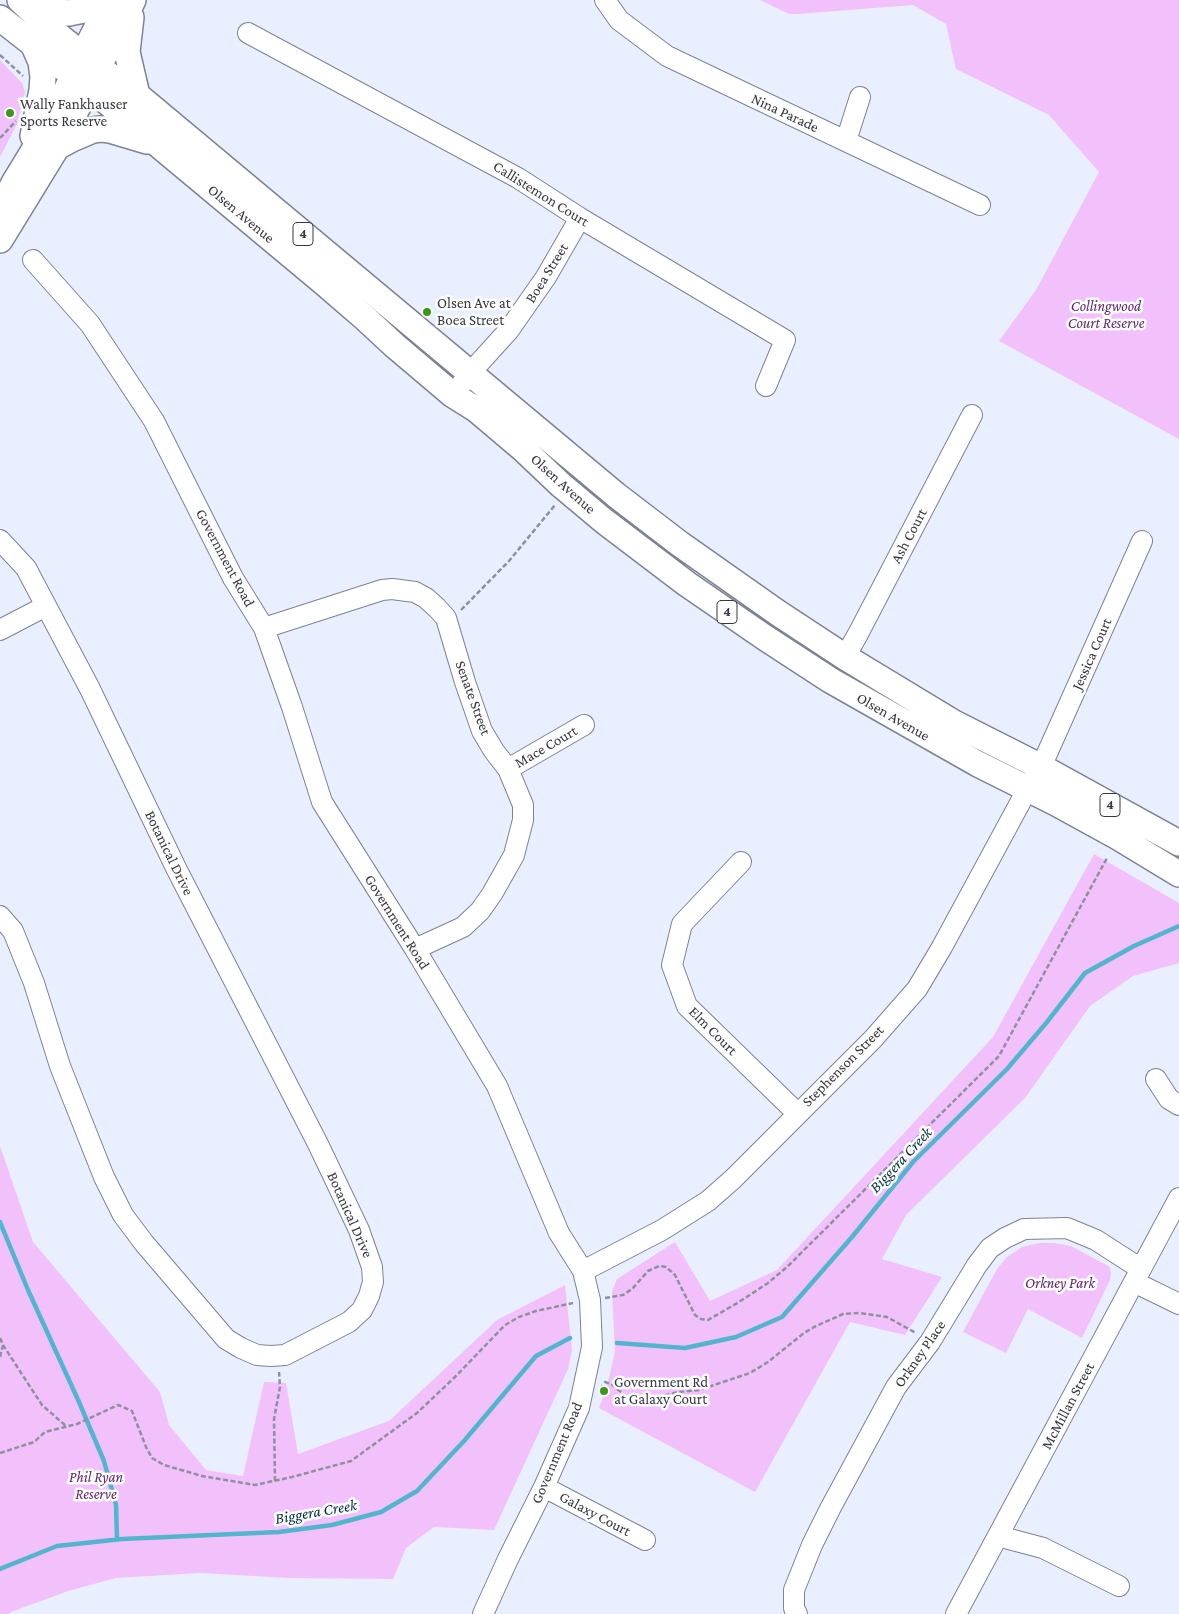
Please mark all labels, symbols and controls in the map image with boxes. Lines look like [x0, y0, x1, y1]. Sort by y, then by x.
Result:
street label: Nina Parade [748, 90, 822, 136]
place label: Wally Fankhauser Sports Reserve [20, 95, 128, 130]
marker: Wally Fankhauser Sports Reserve [4, 107, 16, 119]
street label: Callistemon Court [490, 157, 592, 231]
street label: Olsen Avenue [204, 181, 278, 247]
road number: 4 [293, 222, 313, 245]
street label: Boea Street [522, 240, 572, 306]
place label: Olsen Ave at Boea Street [437, 294, 511, 329]
park label: Collingwood Court Reserve [1068, 297, 1144, 332]
marker: Olsen Ave at Boea Street [421, 306, 433, 318]
street label: Olsen Avenue [527, 450, 599, 518]
street label: Ash Court [887, 505, 931, 567]
street label: Government Road [192, 506, 258, 610]
road number: 4 [717, 600, 737, 624]
street label: Jessica Court [1068, 615, 1116, 693]
street label: Senate Street [451, 658, 495, 738]
street label: Olsen Avenue [853, 689, 933, 745]
street label: Mace Court [511, 722, 581, 772]
road number: 4 [1100, 794, 1120, 816]
street label: Botanical Drive [141, 808, 197, 898]
street label: Government Road [361, 871, 433, 973]
street label: Elm Court [685, 1003, 741, 1059]
street label: Stephenson Street [798, 1021, 888, 1111]
water label: Biggera Creek [866, 1123, 936, 1197]
street label: Botanical Drive [323, 1169, 377, 1261]
park label: Orkney Park [1025, 1274, 1095, 1292]
street label: Orkney Place [890, 1317, 950, 1391]
street label: McMillan Street [1038, 1359, 1098, 1453]
place label: Government Rd at Galaxy Court [614, 1373, 708, 1408]
marker: Government Rd at Galaxy Court [598, 1385, 610, 1397]
street label: Government Road [528, 1400, 586, 1506]
park label: Phil Ryan Reserve [69, 1468, 123, 1503]
street label: Galaxy Court [556, 1488, 634, 1540]
water label: Biggera Creek [274, 1495, 358, 1529]

